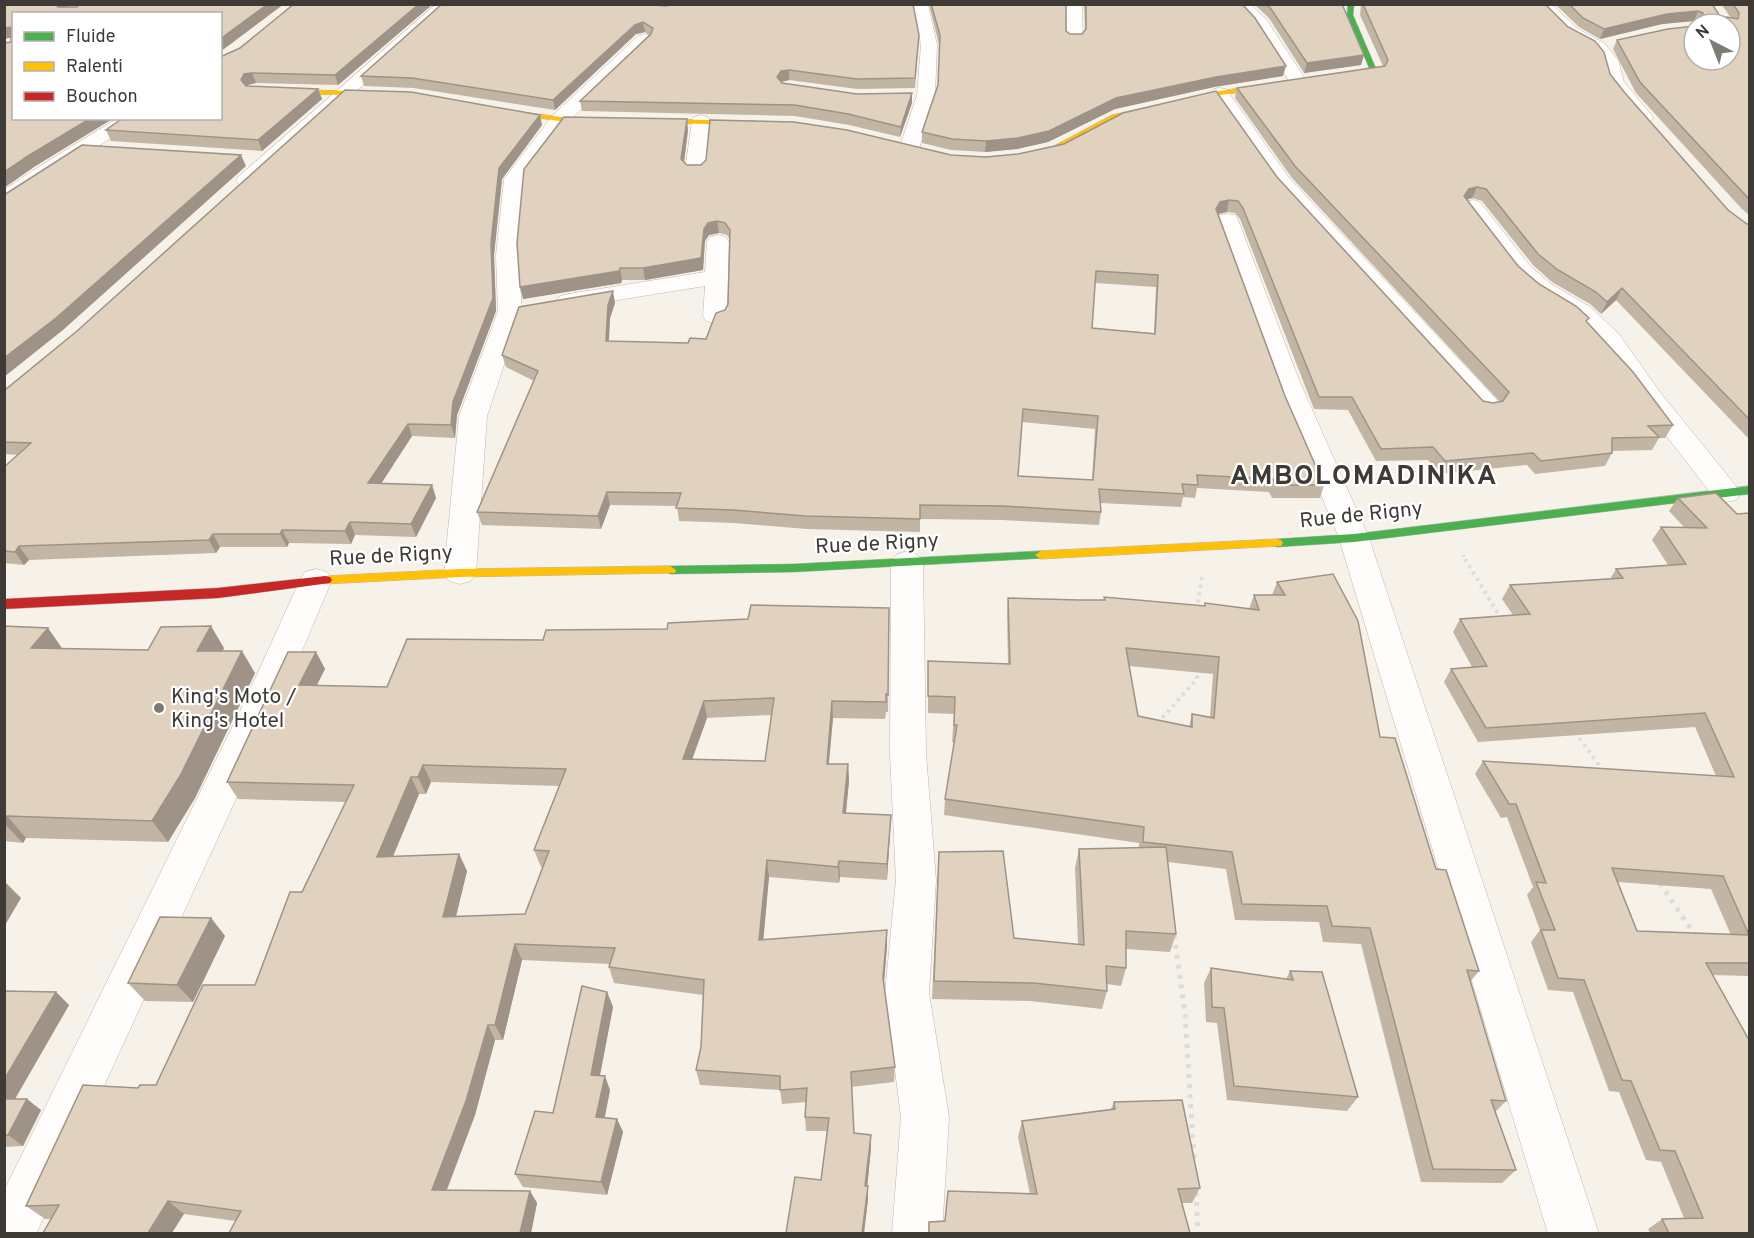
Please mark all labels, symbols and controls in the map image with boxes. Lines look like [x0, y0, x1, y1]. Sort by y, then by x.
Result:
legend [12, 12, 222, 120]
north arrow [1682, 12, 1742, 72]
text: N [1692, 21, 1714, 44]
text: Fluide [66, 26, 115, 49]
text: Ralenti [66, 56, 123, 79]
text: Bouchon [66, 86, 138, 109]
district label: AMBOLOMADINIKA [1230, 460, 1498, 494]
street label: Rue de Rigny [1298, 496, 1424, 535]
street label: Rue de Rigny [815, 528, 940, 561]
street label: Rue de Rigny [329, 540, 454, 573]
place label: King's Moto / King's Hotel [171, 684, 297, 735]
marker: King's Moto / King's Hotel [152, 701, 166, 715]

